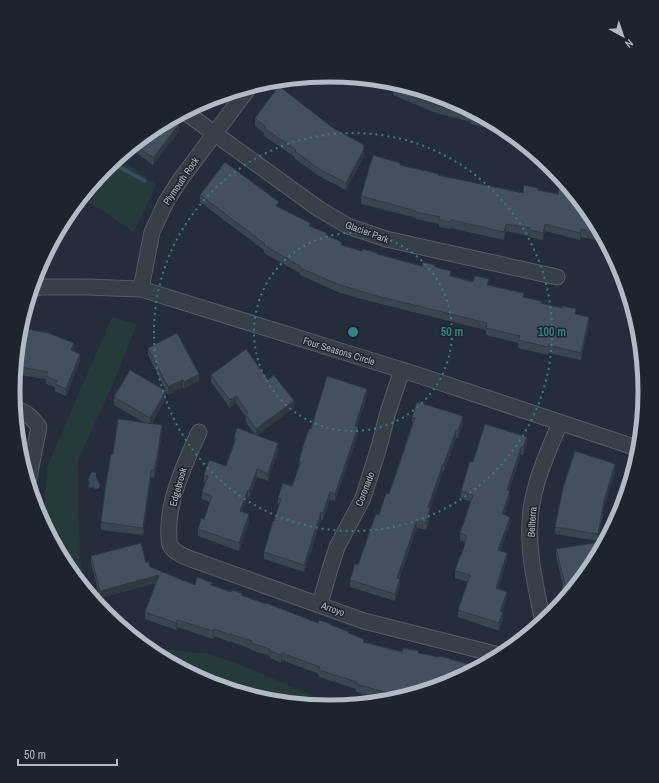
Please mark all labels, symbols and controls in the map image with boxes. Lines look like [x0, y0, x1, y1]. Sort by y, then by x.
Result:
north arrow [603, 16, 643, 56]
text: N [622, 36, 636, 51]
street label: Plymouth Rock [160, 154, 202, 207]
street label: Glacier Park [343, 218, 391, 246]
text: 50 m [441, 324, 463, 340]
text: 100 m [538, 324, 566, 340]
centre of rings [346, 325, 360, 339]
street label: Four Seasons Circle [302, 334, 377, 368]
street label: Edgebrook [166, 465, 190, 508]
street label: Coronado [352, 469, 378, 508]
street label: Bellterra [524, 506, 540, 538]
street label: Arroyo [318, 598, 347, 619]
scale bar [18, 741, 117, 767]
text: 50 m [24, 747, 46, 763]

